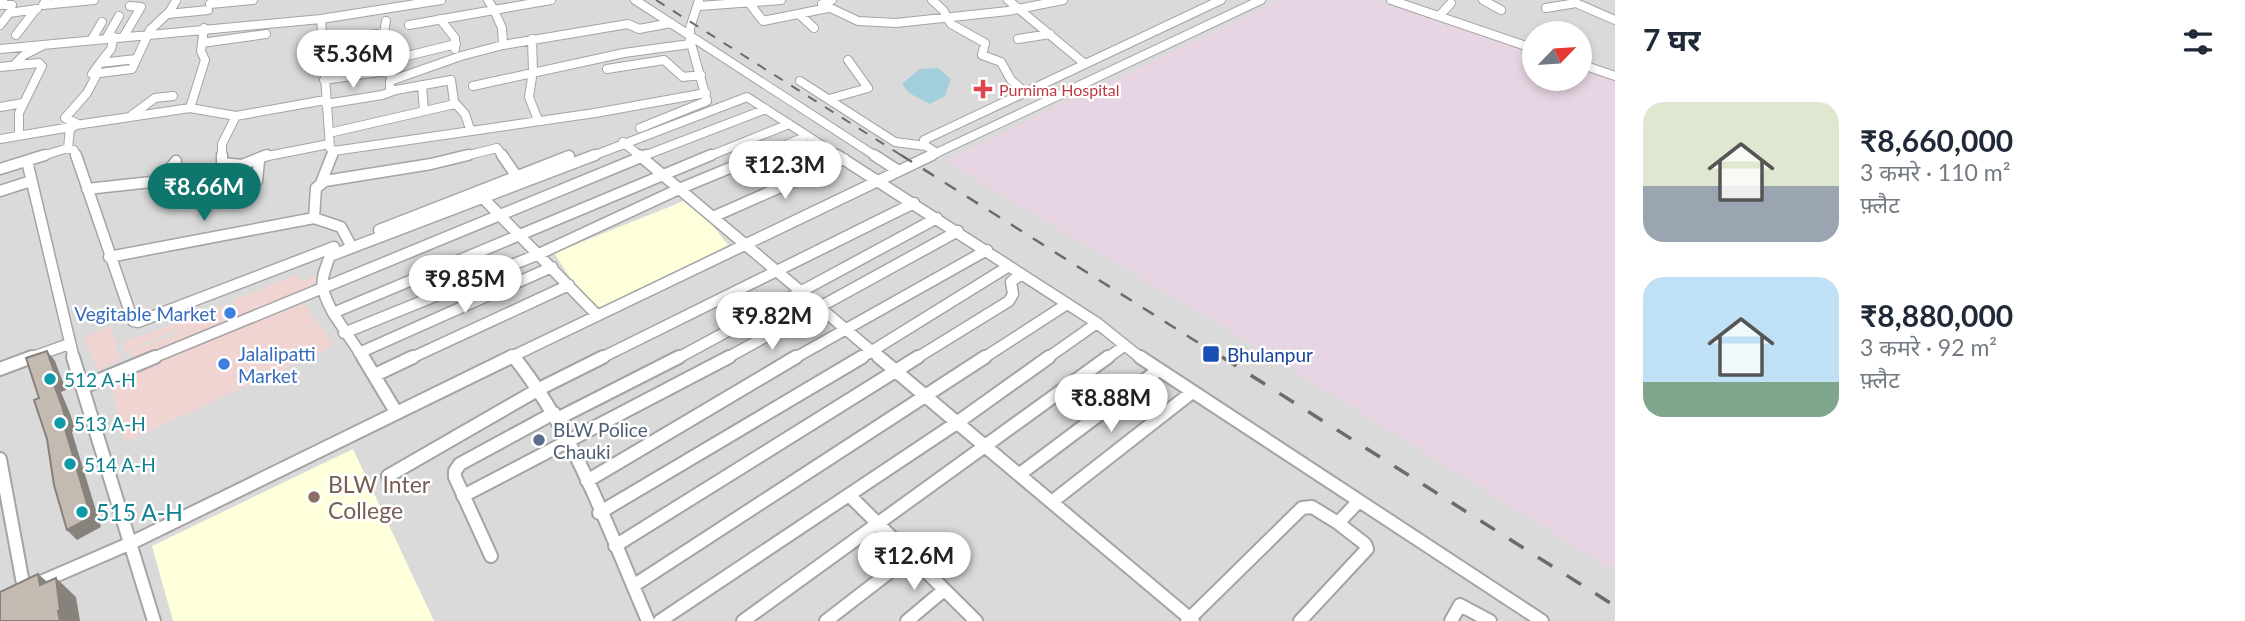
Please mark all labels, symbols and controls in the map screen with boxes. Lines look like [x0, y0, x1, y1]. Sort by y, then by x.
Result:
north arrow [1522, 21, 1592, 91]
map controls [1522, 21, 1592, 91]
text: 7 घर [1643, 21, 1700, 57]
icon: filters [2179, 23, 2217, 61]
pin: ₹5.36M [296, 31, 410, 90]
text: ₹5.36M [313, 39, 393, 67]
marker: Purnima Hospital [973, 79, 993, 99]
place label: Purnima Hospital [999, 80, 1120, 99]
text: ₹8,660,000 [1860, 122, 2013, 158]
icon: home [1699, 130, 1783, 214]
pin: ₹12.3M [728, 142, 842, 201]
text: ₹12.3M [745, 150, 825, 178]
text: 3 कमरे · 110 m² [1860, 158, 2010, 186]
pin: ₹8.66M [147, 164, 261, 223]
text: ₹8.66M [164, 172, 244, 200]
text: फ़्लैट [1860, 190, 1900, 218]
pin: ₹9.85M [408, 256, 522, 315]
text: ₹9.85M [425, 264, 505, 292]
pin: ₹9.82M [715, 292, 829, 352]
text: ₹8,880,000 [1860, 297, 2013, 333]
text: ₹9.82M [732, 301, 812, 329]
place label: Vegitable Market [74, 302, 216, 325]
marker: Vegitable Market [222, 305, 238, 321]
icon: home [1699, 305, 1783, 389]
text: 3 कमरे · 92 m² [1860, 333, 1997, 361]
place label: Jalalipatti Market [238, 342, 316, 387]
place label: Bhulanpur [1227, 343, 1313, 366]
marker: Bhulanpur [1201, 344, 1221, 364]
marker: Jalalipatti Market [216, 356, 232, 372]
text: फ़्लैट [1860, 365, 1900, 393]
place label: 512 A-H [64, 368, 136, 391]
marker: 512 A-H [42, 371, 58, 387]
pin: ₹8.88M [1054, 374, 1168, 434]
text: ₹8.88M [1071, 383, 1151, 411]
place label: 513 A-H [74, 412, 146, 435]
marker: 513 A-H [52, 415, 68, 431]
place label: BLW Police Chauki [553, 418, 648, 463]
marker: BLW Police Chauki [531, 432, 547, 448]
place label: 514 A-H [84, 453, 156, 476]
marker: 514 A-H [62, 456, 78, 472]
place label: BLW Inter College [328, 470, 431, 524]
marker: BLW Inter College [306, 489, 322, 505]
place label: 515 A-H [96, 498, 183, 526]
marker: 515 A-H [74, 504, 90, 520]
pin: ₹12.6M [857, 532, 971, 592]
text: ₹12.6M [874, 541, 954, 569]

